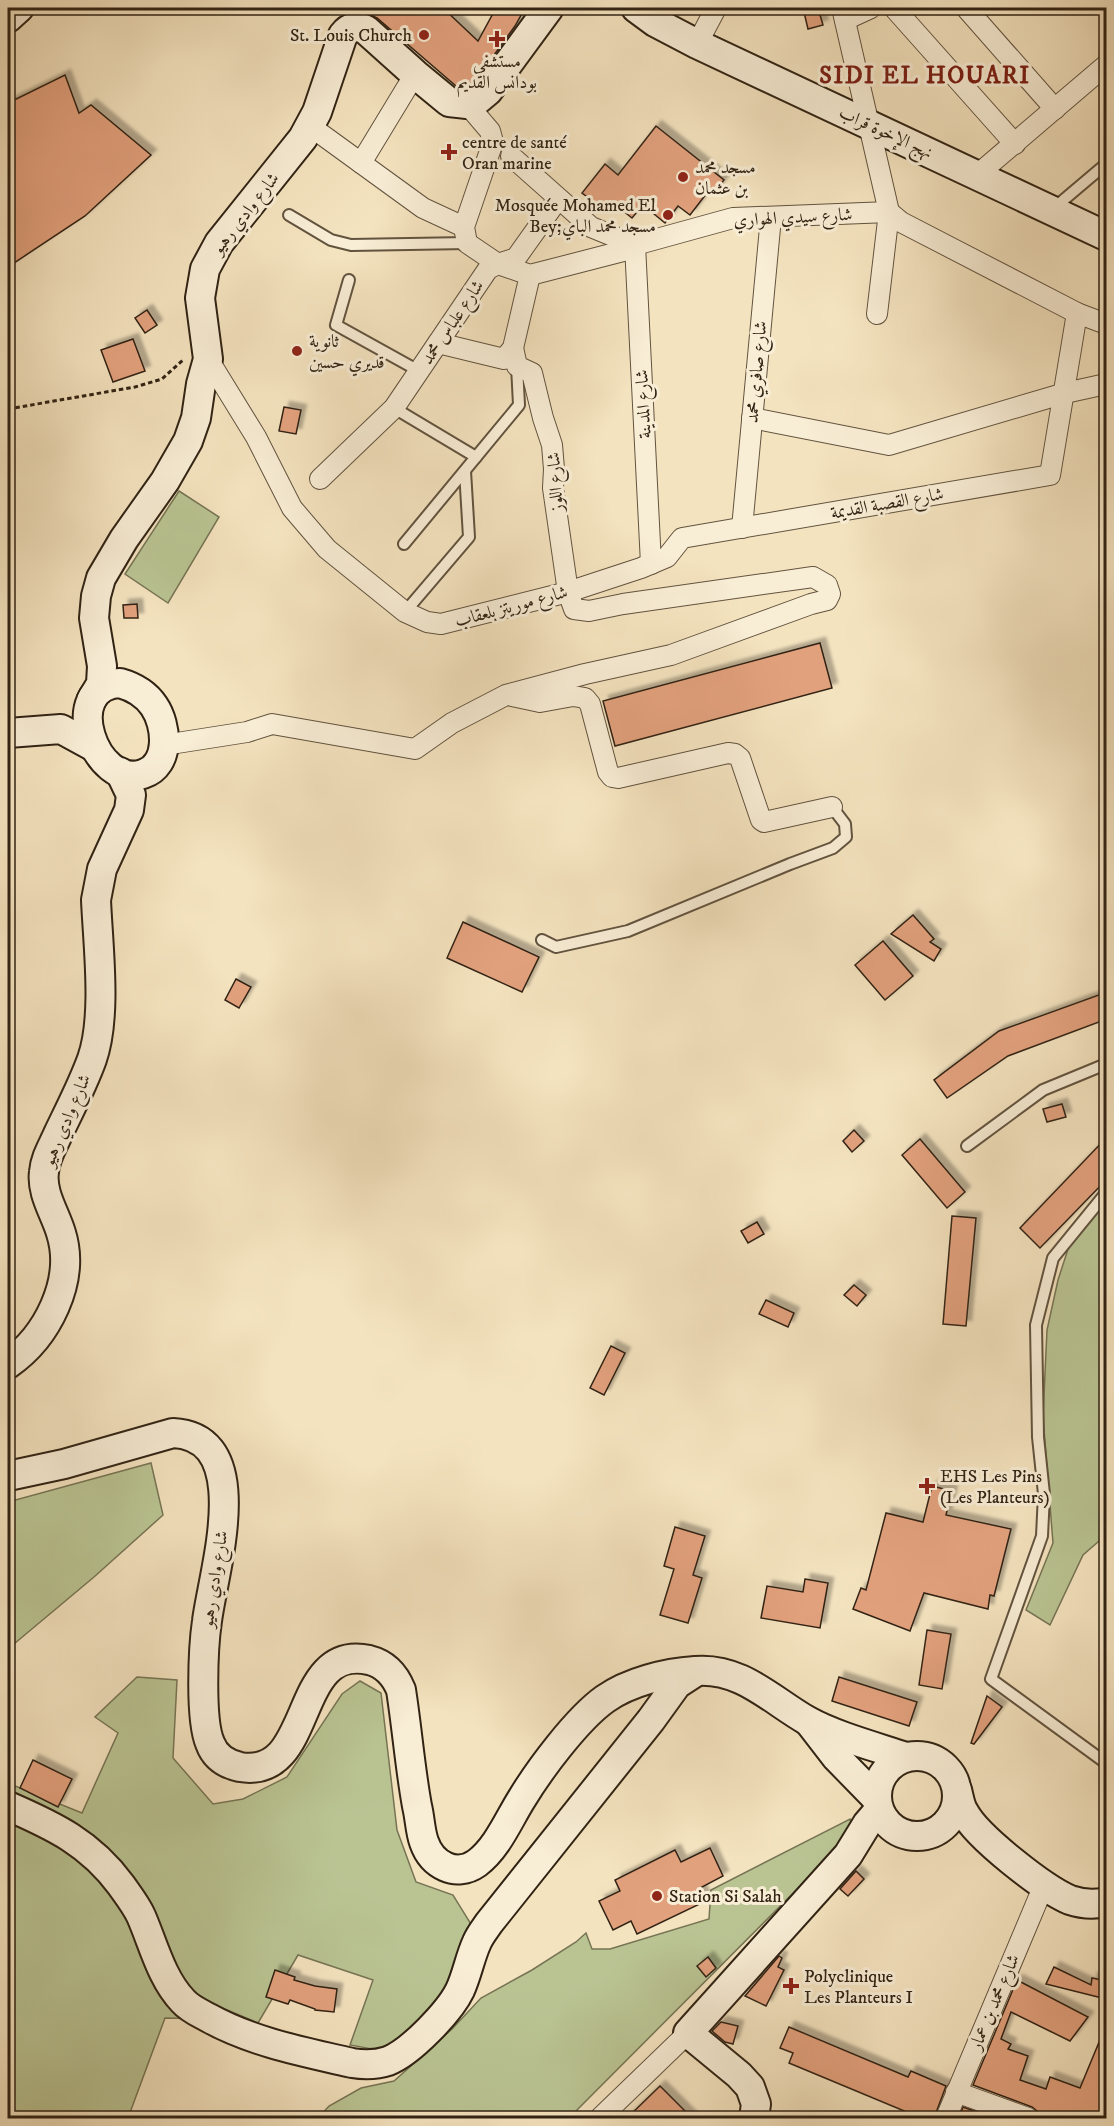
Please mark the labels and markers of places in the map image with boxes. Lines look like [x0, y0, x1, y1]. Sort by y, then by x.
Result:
place label: St. Louis Church [290, 25, 413, 47]
marker: St. Louis Church [417, 28, 431, 42]
marker: مستشفى بودانس القديم [488, 30, 506, 48]
place label: مستشفى بودانس القديم [457, 51, 537, 98]
place label: centre de santé Oran marine [462, 132, 567, 175]
marker: centre de santé Oran marine [440, 143, 458, 161]
place label: مسجد محمد بن عثمان [695, 157, 756, 200]
marker: مسجد محمد بن عثمان [676, 170, 690, 184]
place label: Mosquée Mohamed El Bey;مسجد محمد الباي [495, 195, 657, 241]
marker: Mosquée Mohamed El Bey;مسجد محمد الباي [661, 208, 675, 222]
place label: ثانوية قديري حسين [309, 331, 385, 377]
marker: ثانوية قديري حسين [290, 344, 304, 358]
place label: EHS Les Pins (Les Planteurs) [940, 1466, 1050, 1509]
marker: EHS Les Pins (Les Planteurs) [918, 1477, 936, 1495]
place label: Station Si Salah [669, 1886, 782, 1908]
marker: Station Si Salah [650, 1889, 664, 1903]
place label: Polyclinique Les Planteurs I [804, 1966, 913, 2009]
marker: Polyclinique Les Planteurs I [782, 1977, 800, 1995]

